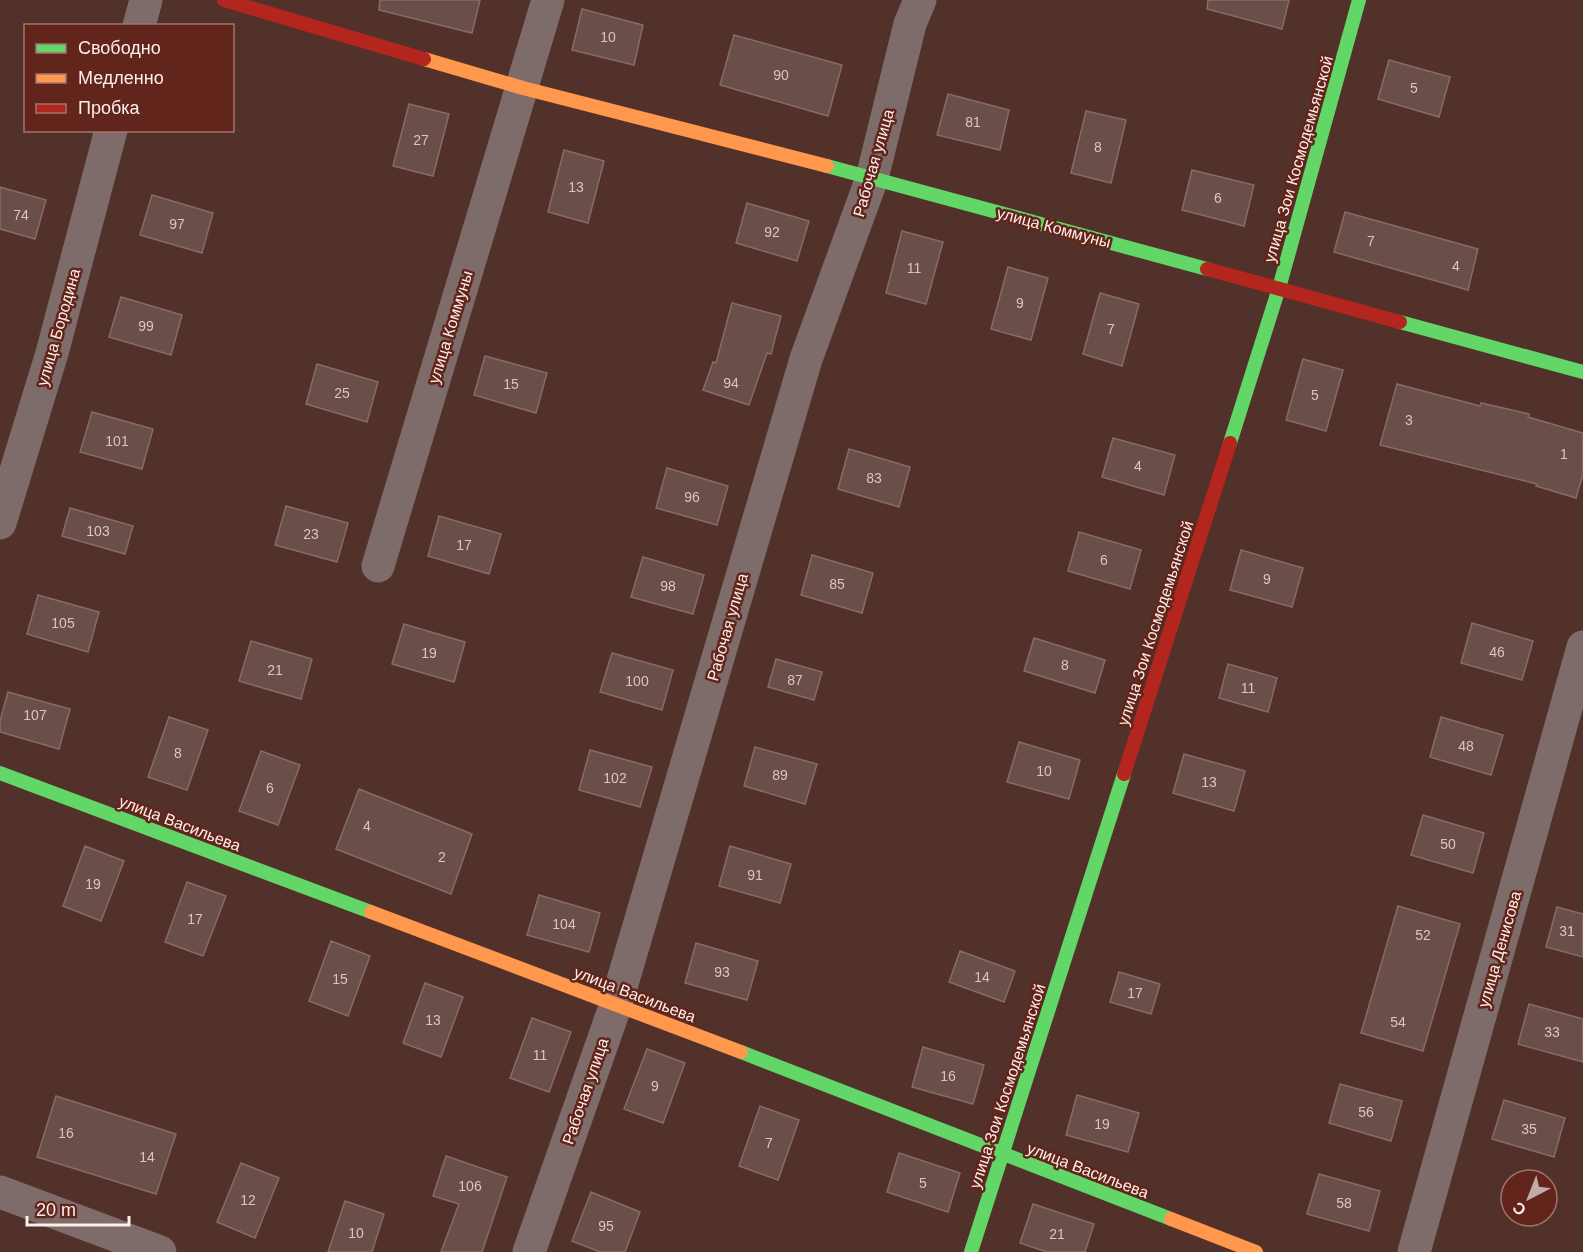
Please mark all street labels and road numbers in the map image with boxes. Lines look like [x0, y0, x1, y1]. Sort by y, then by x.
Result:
street label: улица Зои Космодемьянской [1261, 54, 1336, 264]
street label: Рабочая улица [850, 107, 897, 219]
street label: улица Коммуны [995, 204, 1113, 251]
street label: улица Бородина [34, 266, 83, 388]
street label: улица Коммуны [425, 269, 476, 386]
street label: улица Зои Космодемьянской [1114, 519, 1197, 728]
street label: Рабочая улица [704, 571, 751, 683]
street label: улица Васильева [117, 792, 243, 855]
street label: улица Денисова [1475, 889, 1524, 1009]
street label: улица Васильева [572, 963, 698, 1026]
street label: улица Зои Космодемьянской [966, 982, 1049, 1191]
street label: Рабочая улица [559, 1036, 612, 1146]
street label: улица Васильева [1025, 1139, 1151, 1202]

